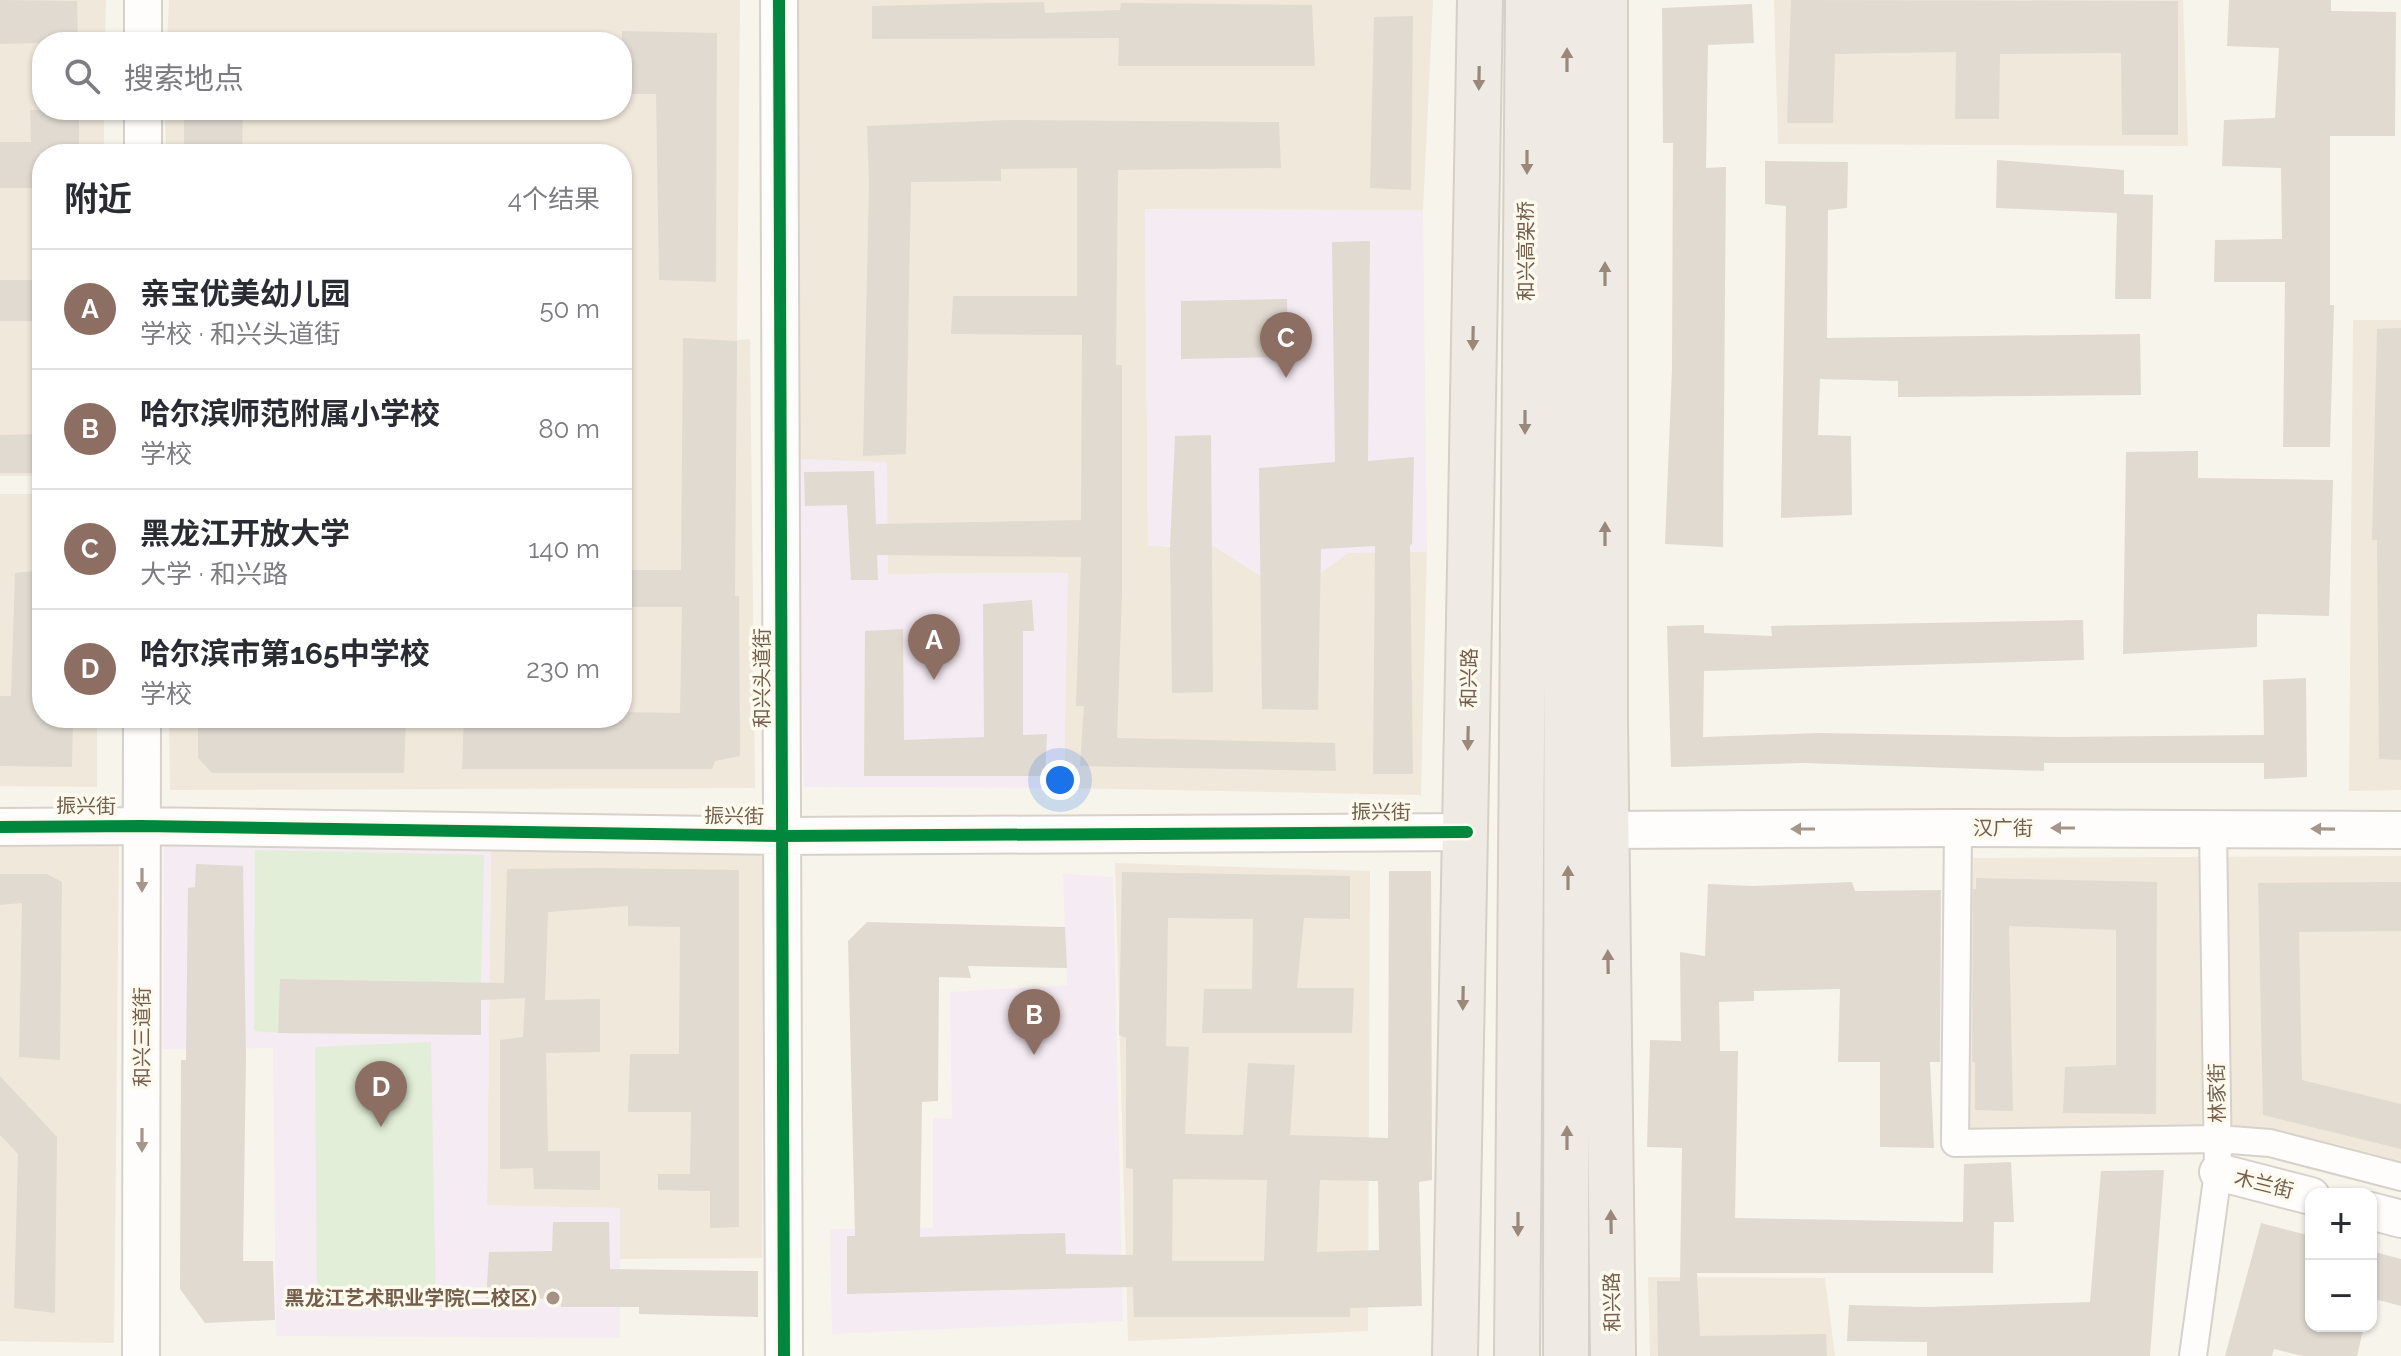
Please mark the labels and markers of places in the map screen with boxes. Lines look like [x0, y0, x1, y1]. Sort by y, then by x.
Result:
pin: C [1260, 312, 1312, 378]
pin: A [908, 614, 960, 680]
pin: B [1008, 989, 1060, 1055]
pin: D [355, 1061, 407, 1127]
place label: 黑龙江艺术职业学院(二校区) [285, 1286, 537, 1310]
marker: 黑龙江艺术职业学院(二校区) [544, 1289, 562, 1307]

